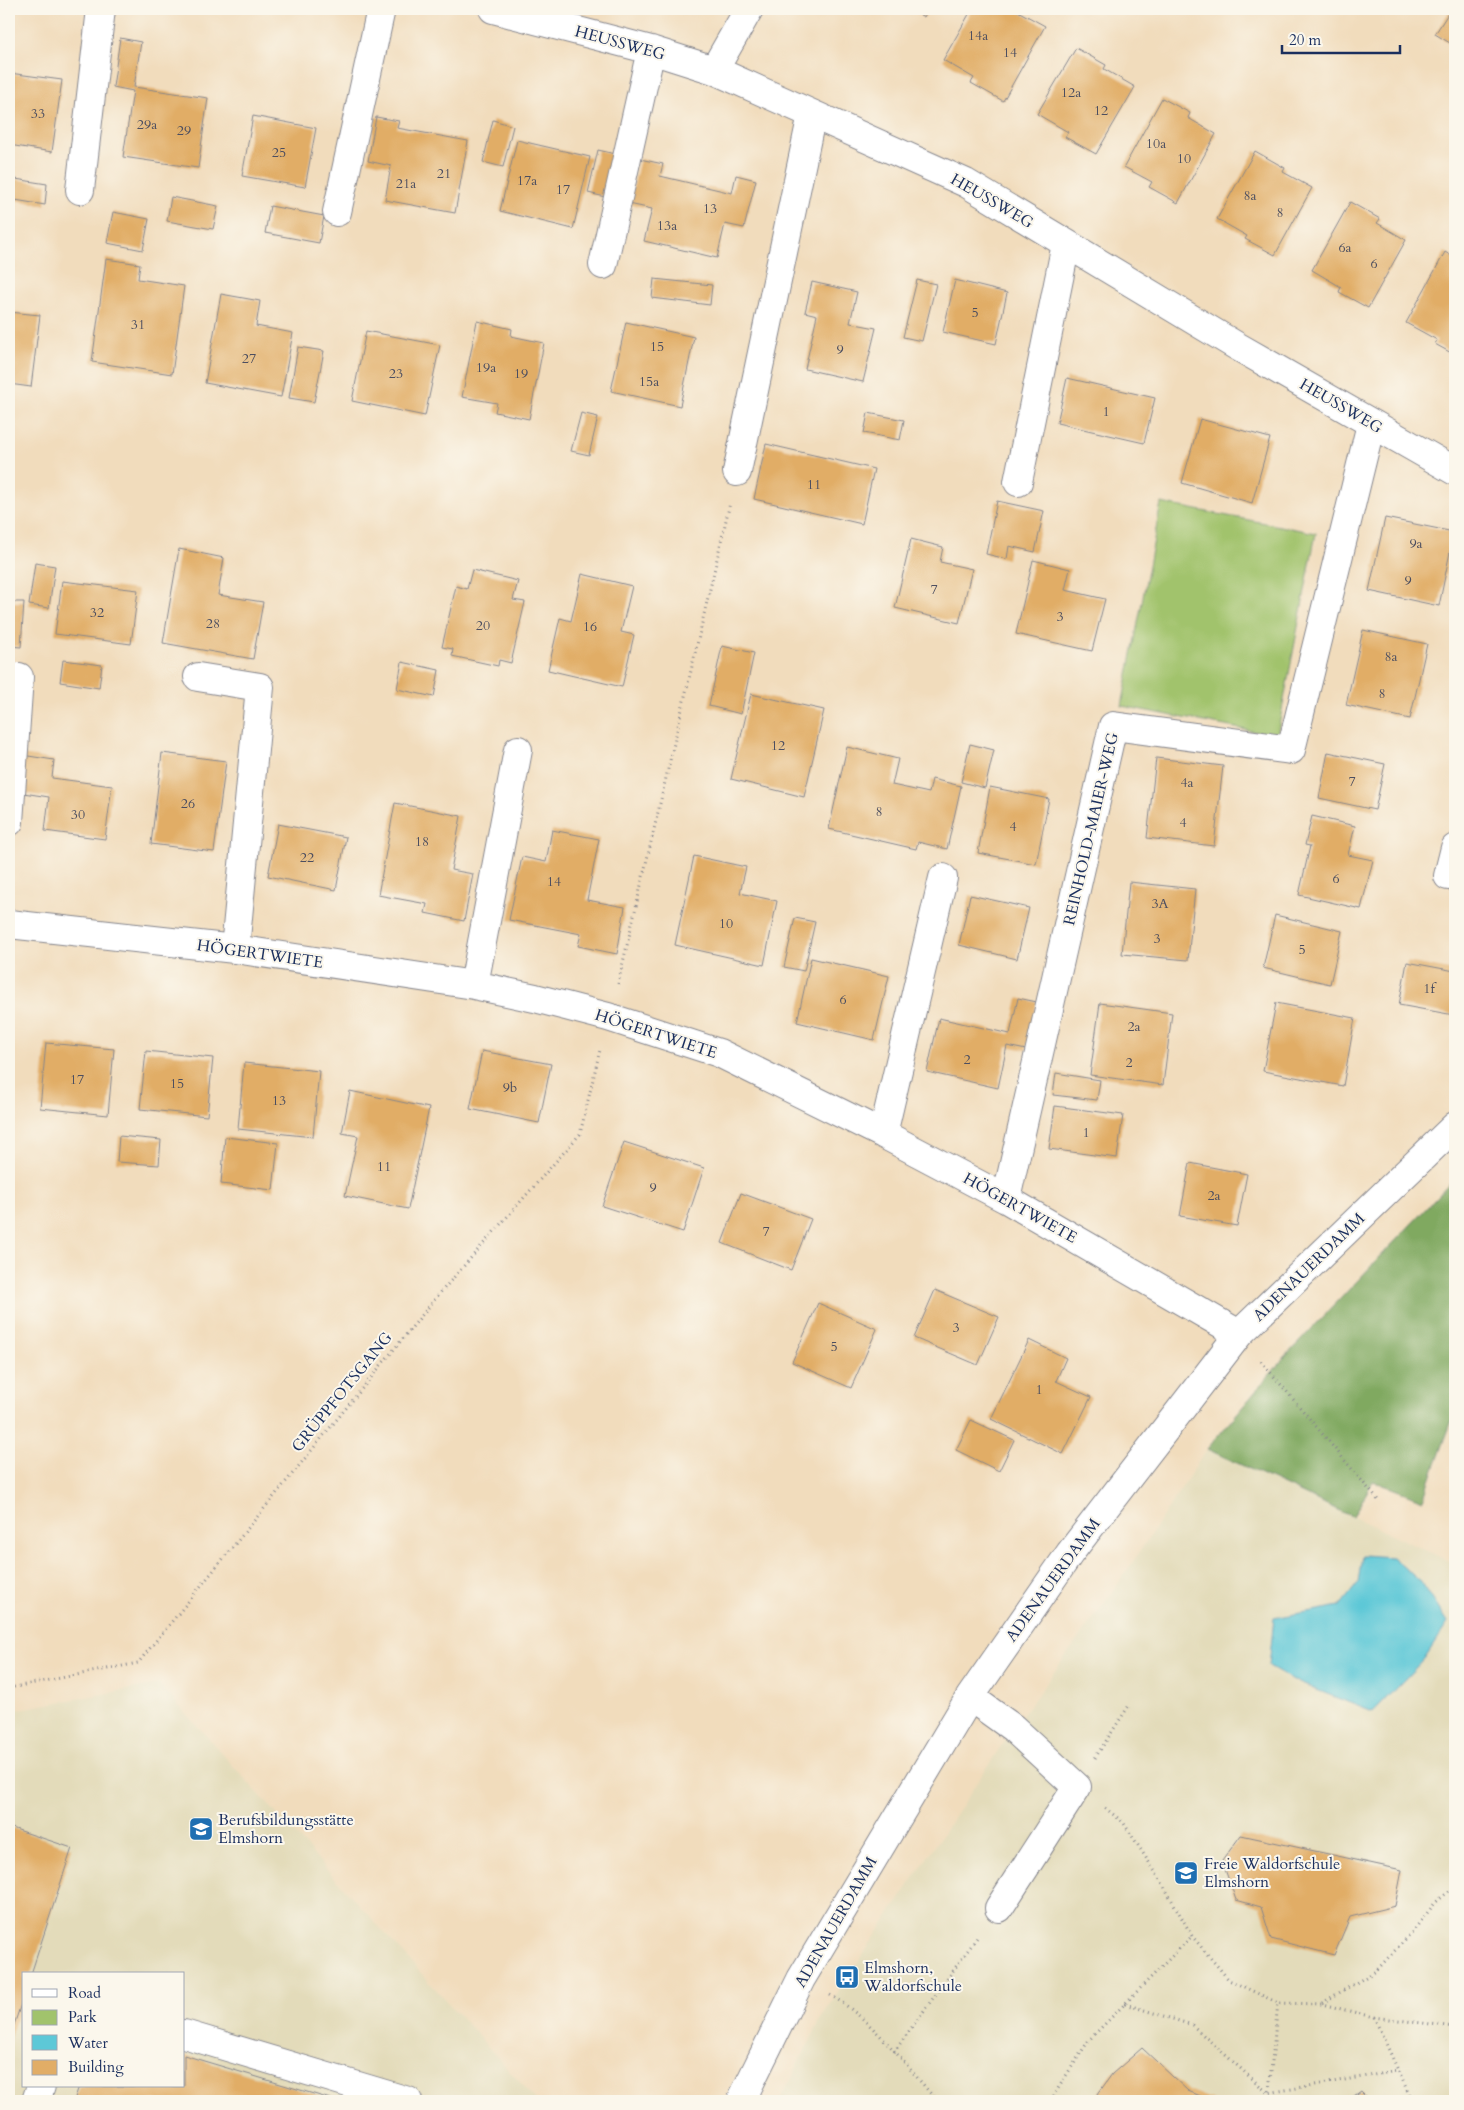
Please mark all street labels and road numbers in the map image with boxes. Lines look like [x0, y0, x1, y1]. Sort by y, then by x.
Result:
street label: HEUSSWEG [572, 20, 668, 66]
street label: HEUSSWEG [946, 168, 1038, 234]
street label: HEUSSWEG [1295, 373, 1387, 439]
street label: REINHOLD-MAIER-WEG [1058, 730, 1124, 928]
street label: HÖGERTWIETE [195, 934, 325, 974]
street label: HÖGERTWIETE [592, 1004, 720, 1064]
street label: HÖGERTWIETE [959, 1168, 1081, 1249]
street label: ADENAUERDAMM [1248, 1208, 1370, 1326]
street label: GRÜPPFOTSGANG [287, 1327, 398, 1457]
street label: ADENAUERDAMM [1001, 1514, 1105, 1646]
street label: ADENAUERDAMM [790, 1852, 882, 1992]

